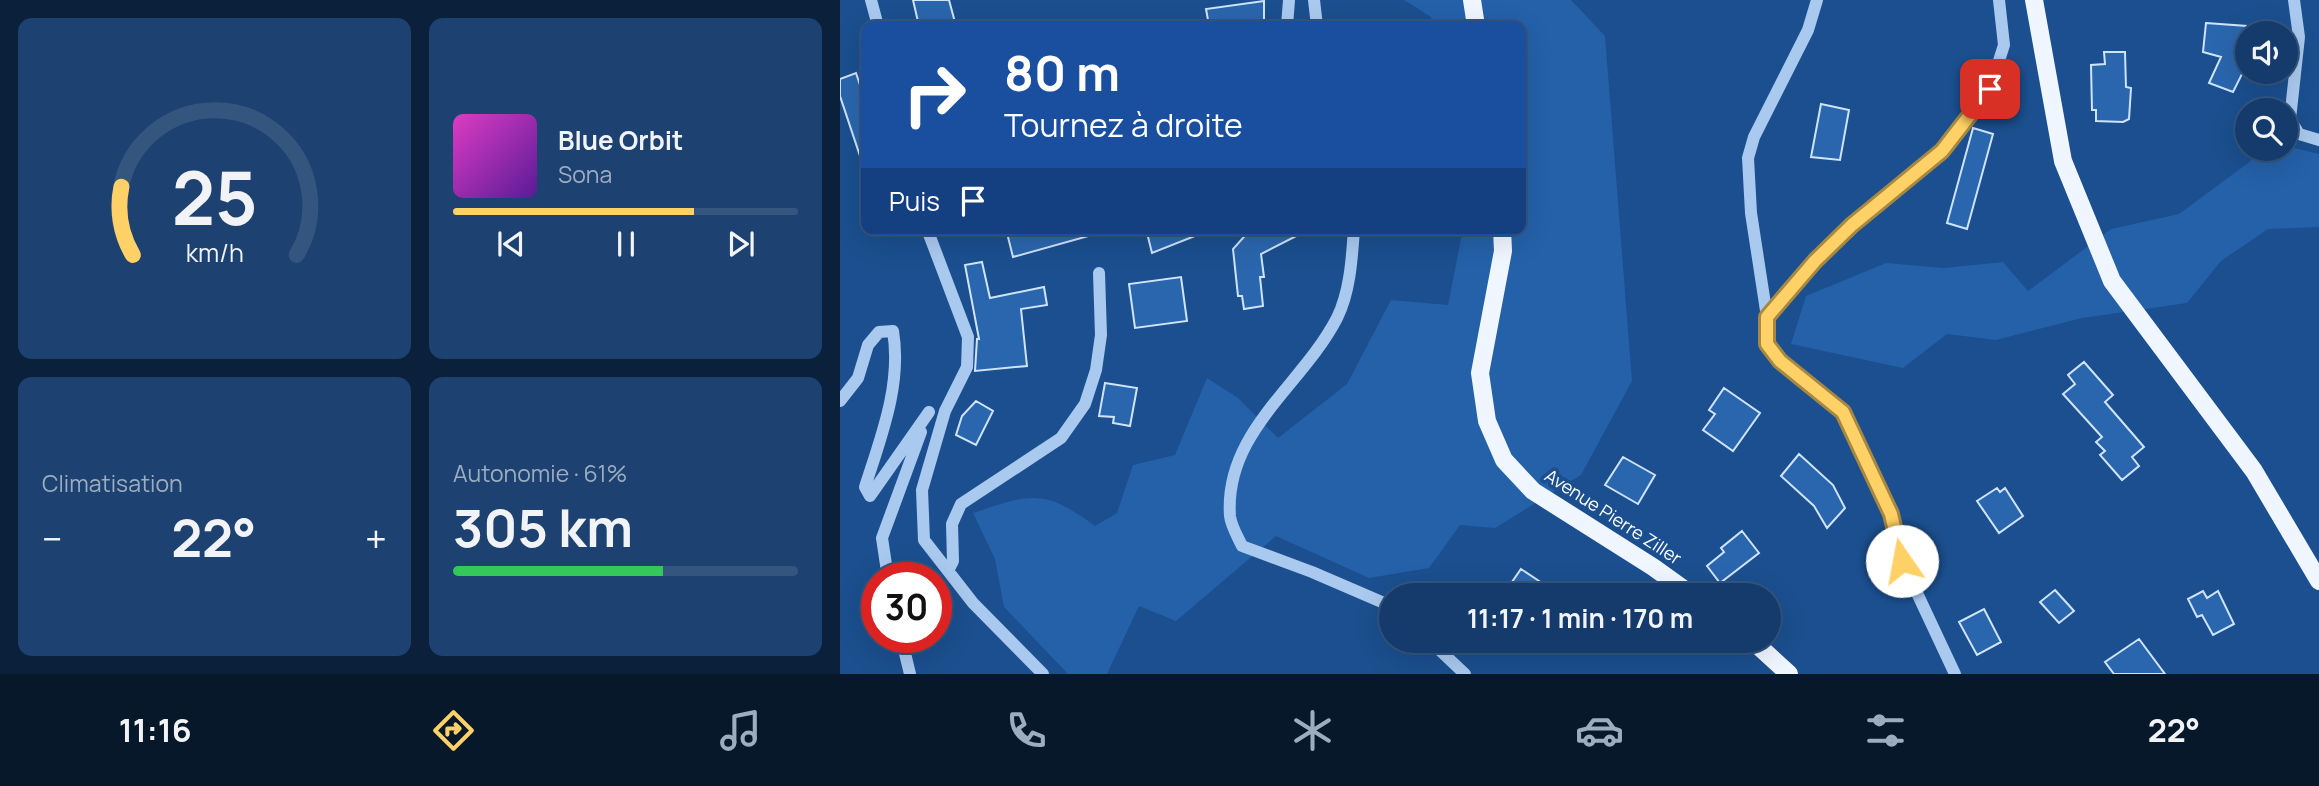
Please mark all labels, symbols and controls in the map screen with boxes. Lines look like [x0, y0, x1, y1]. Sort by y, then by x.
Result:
map controls [2235, 21, 2298, 161]
button: sound [2235, 21, 2298, 84]
text: 80 m [1004, 39, 1120, 106]
icon: right [889, 49, 980, 140]
pin [1960, 59, 2020, 119]
icon: arrive [1971, 70, 2009, 108]
button: search [2235, 98, 2298, 161]
text: Tournez à droite [1004, 103, 1243, 147]
text: Blue Orbit [558, 122, 683, 158]
text: 25 [171, 147, 258, 247]
text: Sona [558, 158, 612, 190]
icon: arrive [954, 182, 992, 220]
text: Puis [889, 183, 940, 219]
icon: previous [492, 225, 530, 263]
icon: pause [607, 225, 645, 263]
icon: next [722, 225, 760, 263]
text: km/h [185, 235, 244, 270]
text: Autonomie · 61% [453, 457, 627, 489]
street label: Avenue Pierre Ziller [1541, 463, 1687, 570]
text: Climatisation [42, 467, 183, 499]
text: 305 km [453, 492, 633, 563]
text: 22° [171, 502, 256, 573]
text: − [42, 512, 63, 564]
text: + [365, 512, 387, 564]
position arrow [1865, 524, 1939, 598]
speed limit sign: 30 [861, 562, 952, 653]
text: 11:17 · 1 min · 170 m [1467, 600, 1693, 636]
icon: directions [429, 706, 478, 755]
icon: music [716, 706, 765, 755]
icon: phone [1002, 706, 1051, 755]
icon: climate [1288, 706, 1337, 755]
icon: car [1575, 706, 1624, 755]
icon: filters [1861, 706, 1910, 755]
text: 11:16 [119, 708, 192, 752]
text: 22° [2148, 708, 2200, 752]

